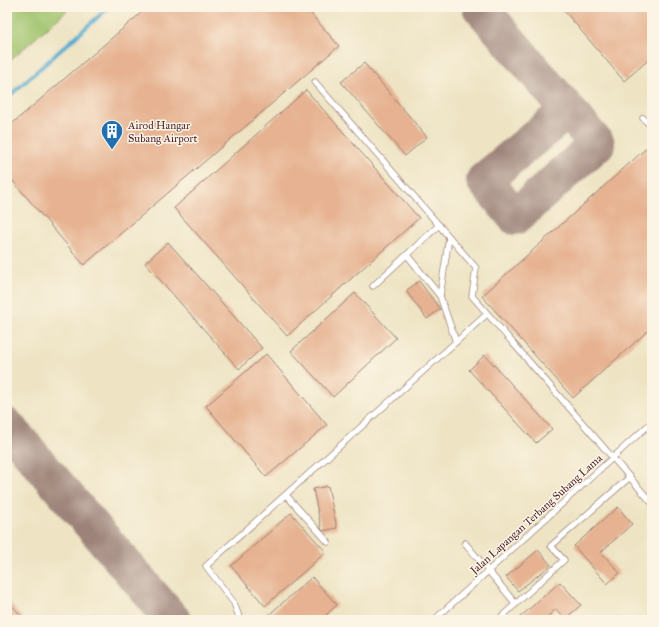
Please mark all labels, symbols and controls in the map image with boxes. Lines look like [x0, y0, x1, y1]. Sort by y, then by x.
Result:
building icon: Airod Hangar Subang Airport [99, 118, 125, 151]
place label: Airod Hangar Subang Airport [127, 119, 197, 145]
street label: Jalan Lapangan Terbang Subang Lama [467, 451, 606, 578]

